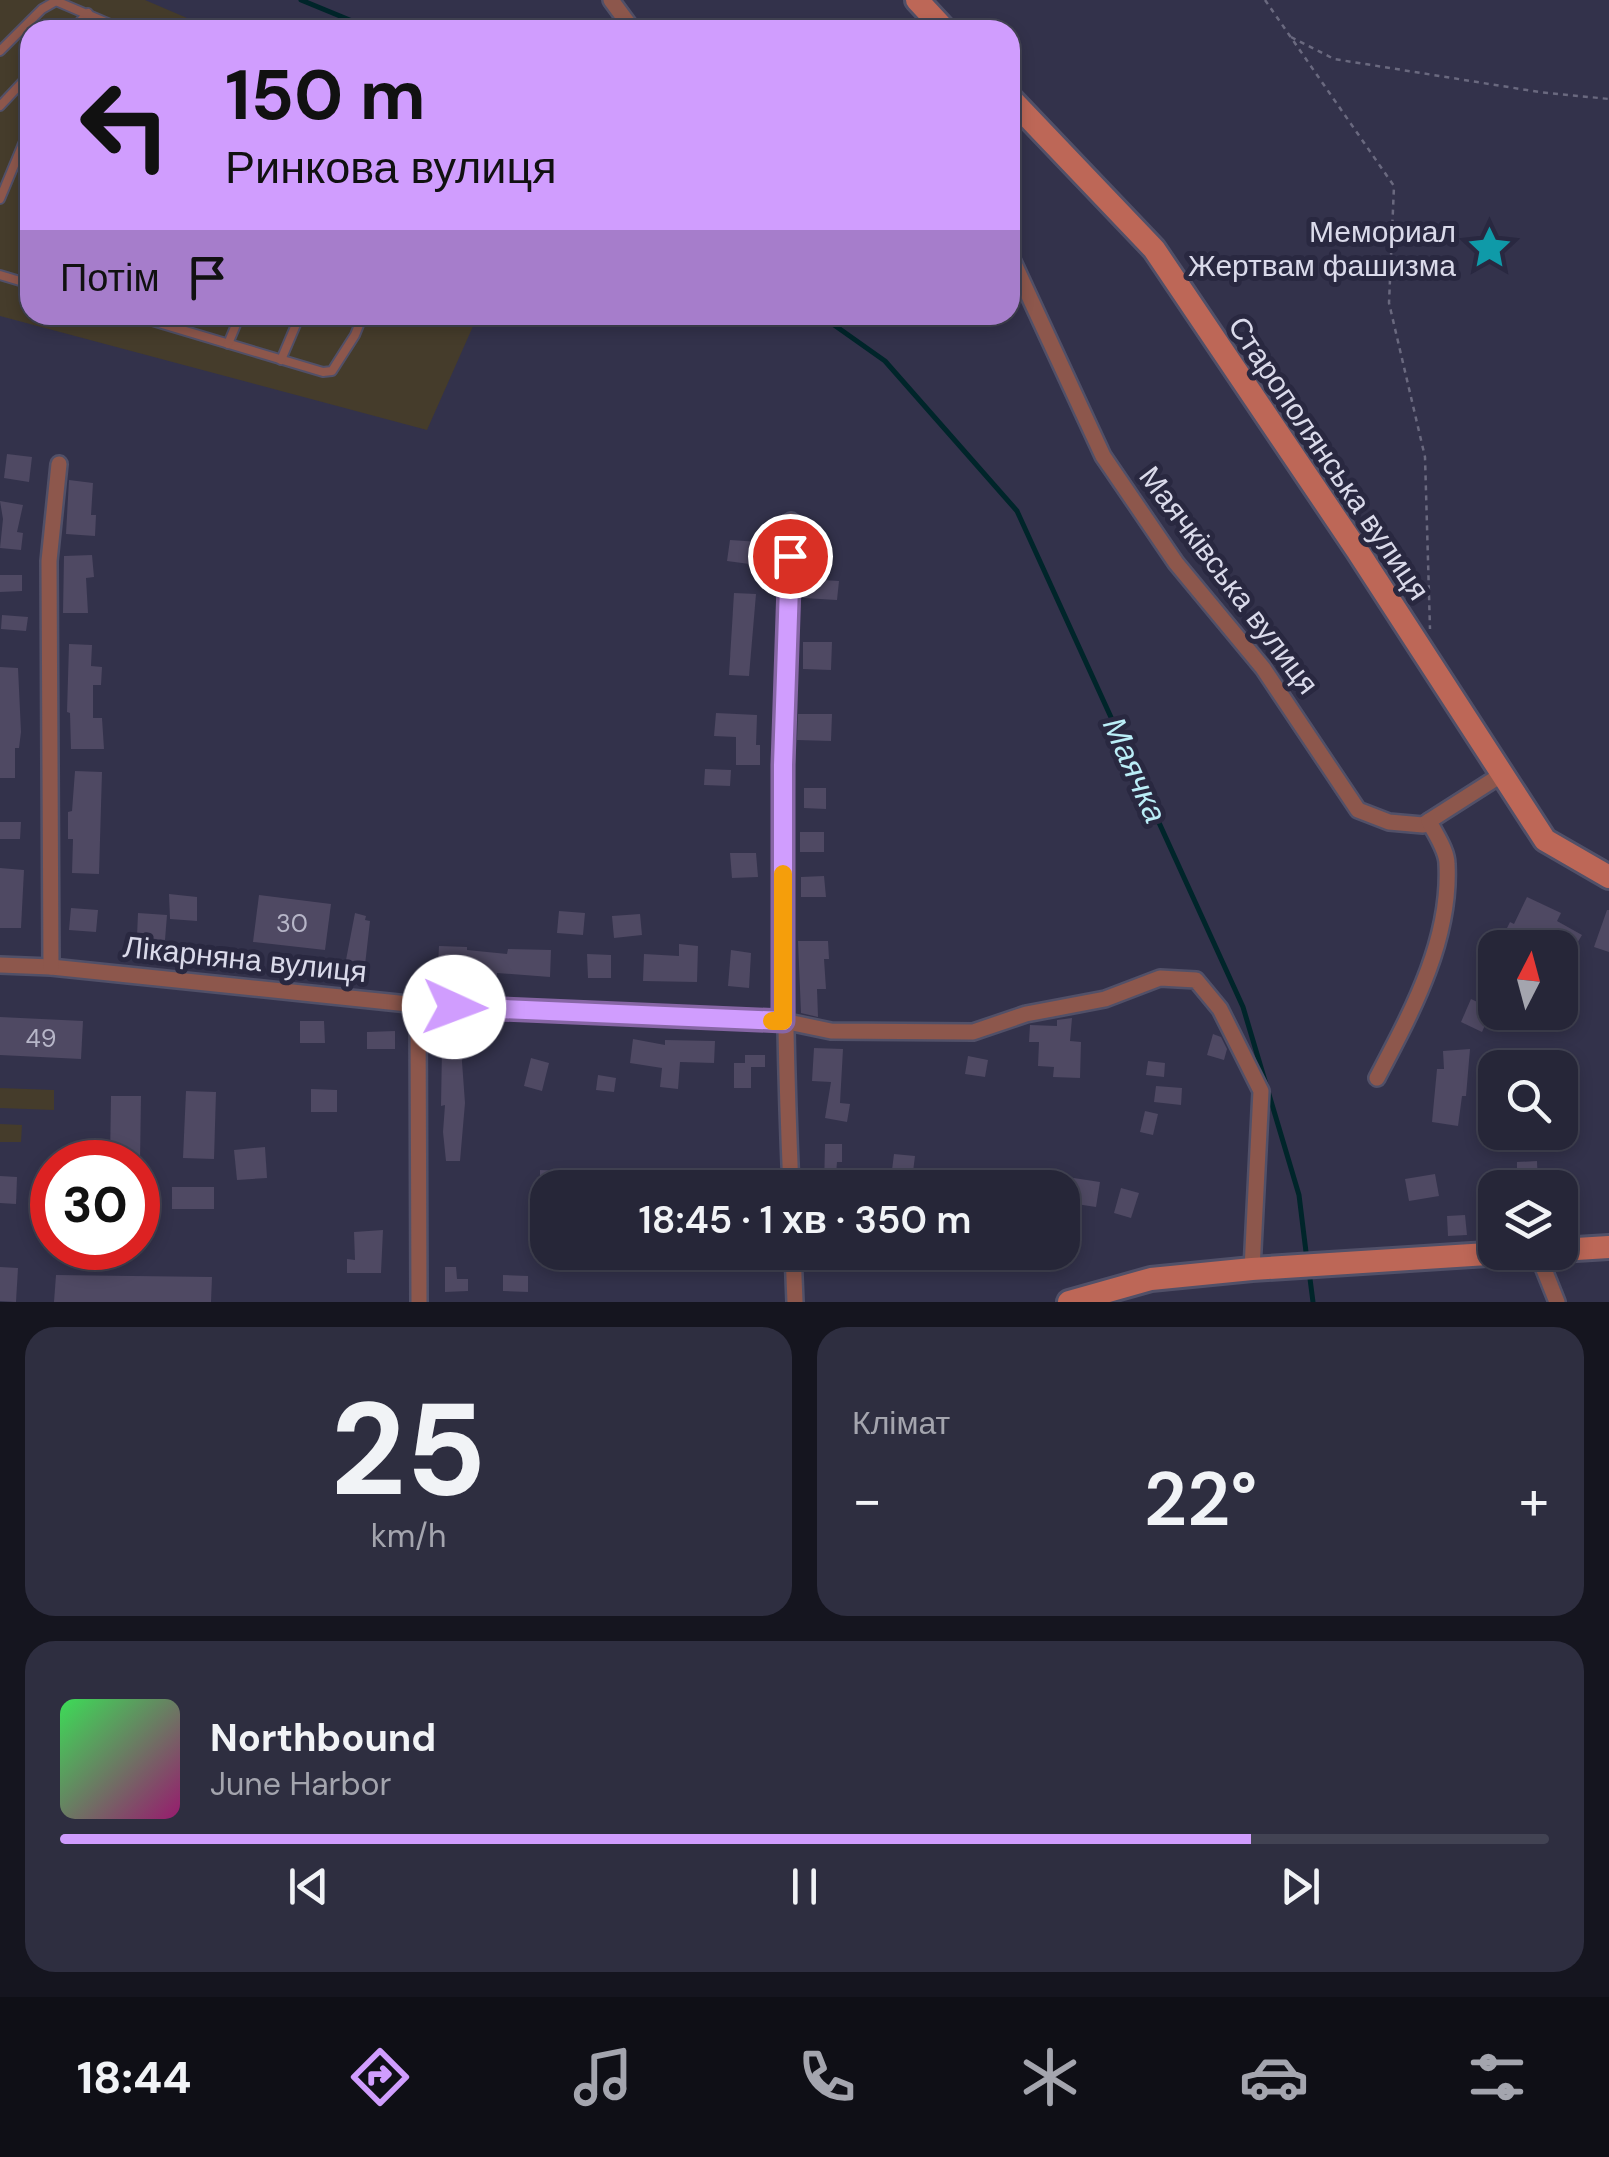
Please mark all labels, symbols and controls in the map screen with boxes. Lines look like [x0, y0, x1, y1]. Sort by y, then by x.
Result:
text: 150 m [225, 50, 426, 141]
icon: left [60, 60, 190, 190]
text: Ринкова вулиця [225, 138, 557, 197]
place label: Мемориал Жертвам фашизма [1188, 212, 1456, 285]
place icon: Мемориал Жертвам фашизма [1465, 224, 1513, 272]
icon: arrive [180, 250, 235, 305]
text: Потім [60, 253, 160, 303]
street label: Старополянська вулиця [1219, 309, 1439, 607]
street label: Маячківська вулиця [1130, 458, 1328, 702]
pin [748, 514, 833, 599]
icon: arrive [763, 529, 818, 584]
water label: Маячка [1093, 711, 1177, 829]
house number: 30 [276, 907, 308, 940]
street label: Лікарняна вулиця [121, 927, 369, 991]
north arrow [1478, 930, 1578, 1030]
map controls [1478, 930, 1578, 1270]
position arrow [402, 955, 506, 1059]
house number: 49 [26, 1022, 56, 1055]
button: search [1478, 1050, 1578, 1150]
speed limit sign: 30 [30, 1140, 160, 1270]
button: layers [1478, 1170, 1578, 1270]
text: 18:45 · 1 хв · 350 m [638, 1195, 972, 1245]
text: 25 [331, 1365, 486, 1534]
text: Клімат [852, 1402, 950, 1444]
text: 22° [1144, 1451, 1257, 1548]
text: − [852, 1464, 882, 1536]
text: + [1519, 1464, 1549, 1536]
text: km/h [371, 1515, 446, 1557]
text: Northbound [210, 1713, 436, 1763]
text: June Harbor [210, 1763, 391, 1805]
icon: previous [281, 1859, 336, 1914]
icon: pause [777, 1859, 832, 1914]
icon: next [1273, 1859, 1328, 1914]
icon: directions [345, 2042, 415, 2112]
icon: music [568, 2042, 638, 2112]
icon: phone [792, 2042, 862, 2112]
icon: climate [1015, 2042, 1085, 2112]
icon: car [1239, 2042, 1309, 2112]
icon: filters [1462, 2042, 1532, 2112]
text: 18:44 [77, 2048, 192, 2107]

